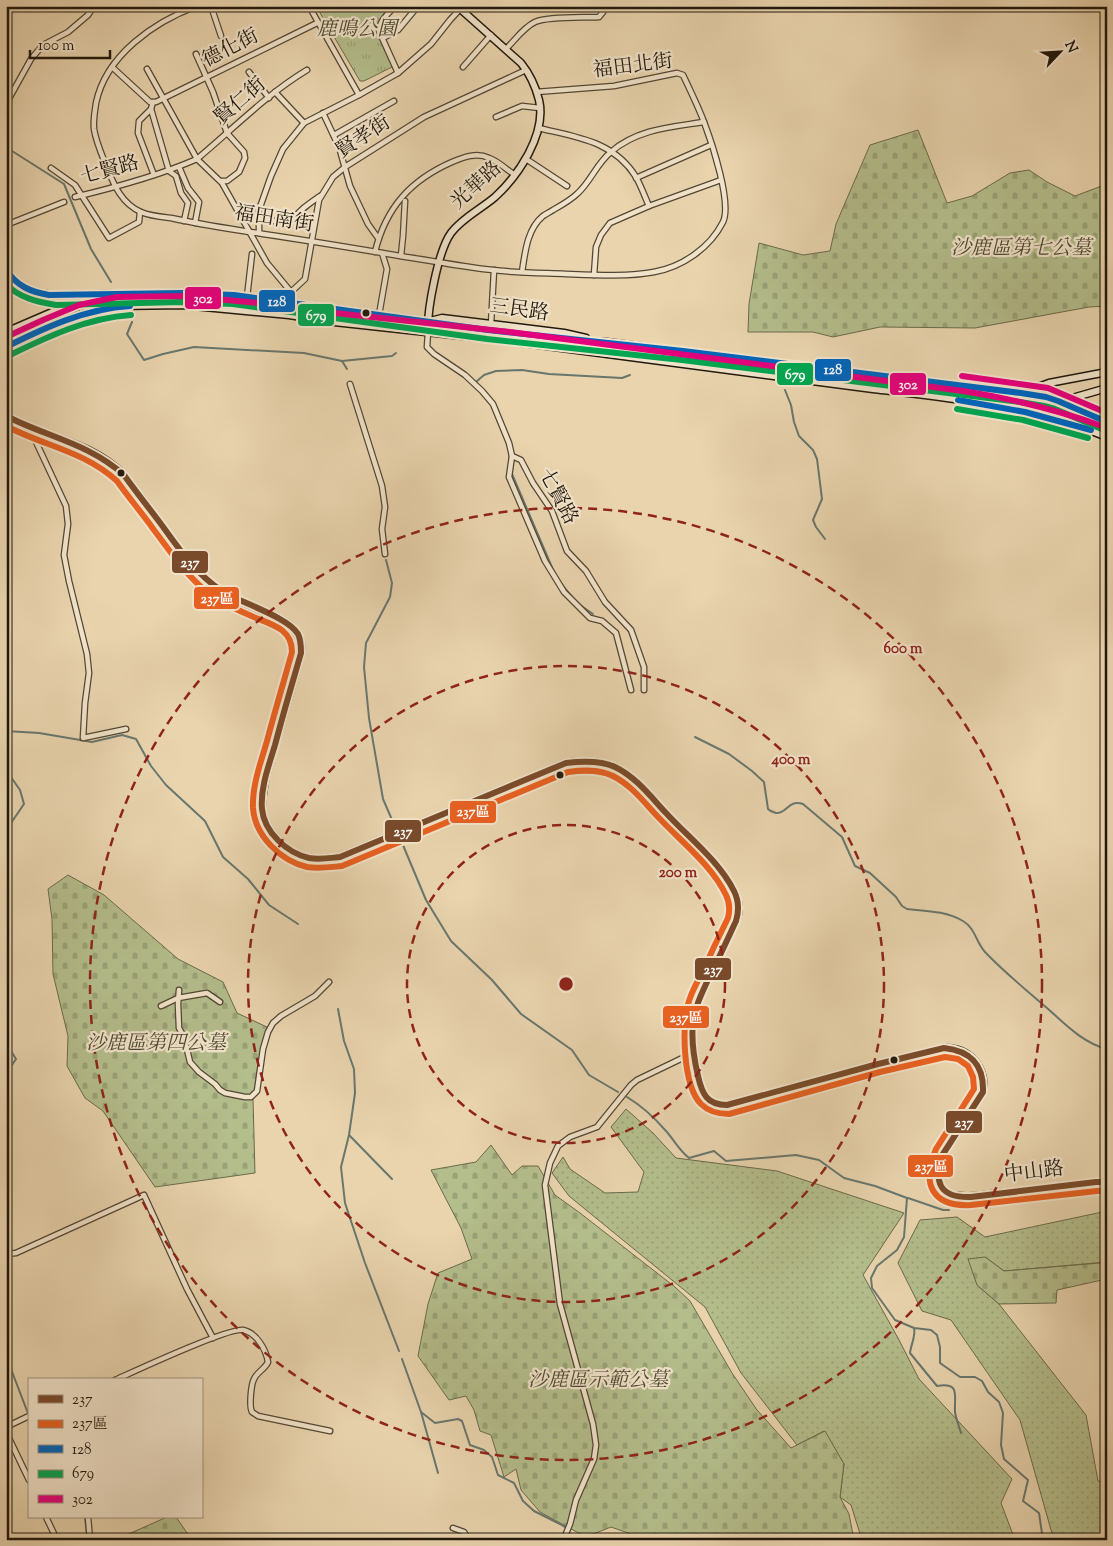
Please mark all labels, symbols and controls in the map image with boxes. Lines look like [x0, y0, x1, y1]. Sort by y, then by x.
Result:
park label: 鹿鳴公園 [317, 16, 400, 45]
street label: 德化街 [198, 22, 264, 76]
scale bar [30, 28, 110, 60]
north arrow [1036, 28, 1086, 78]
text: 100 m [38, 36, 75, 57]
text: N [1059, 38, 1081, 57]
street label: 福田北街 [592, 48, 674, 86]
street label: 賢仁街 [209, 71, 273, 133]
street label: 賢孝街 [331, 110, 397, 166]
street label: 七賢路 [77, 149, 143, 193]
street label: 光華路 [445, 155, 509, 217]
street label: 福田南街 [232, 199, 316, 241]
park label: 沙鹿區第七公墓 [951, 235, 1094, 264]
line badge: 302 [184, 286, 222, 310]
line badge: 128 [258, 289, 296, 313]
text: 302 [193, 290, 213, 310]
street label: 三民路 [487, 292, 551, 330]
text: 128 [268, 293, 286, 313]
line badge: 679 [297, 303, 335, 327]
text: 679 [306, 307, 326, 327]
unlabelled marker [361, 308, 371, 318]
line badge: 128 [814, 358, 852, 382]
text: 128 [824, 361, 842, 381]
line badge: 679 [776, 362, 814, 386]
text: 679 [785, 366, 805, 386]
line badge: 302 [889, 372, 927, 396]
text: 302 [898, 376, 918, 396]
street label: 七賢路 [530, 464, 584, 530]
unlabelled marker [116, 468, 126, 478]
line badge: 237 [171, 550, 209, 574]
text: 237 [180, 554, 201, 574]
line badge: 237區 [193, 586, 240, 610]
text: 237區 [200, 590, 234, 610]
text: 600 m [884, 639, 923, 660]
text: 400 m [771, 750, 811, 771]
unlabelled marker [555, 770, 565, 780]
line badge: 237區 [449, 800, 497, 824]
text: 237區 [456, 803, 490, 823]
line badge: 237 [384, 819, 422, 843]
text: 237 [393, 823, 414, 843]
text: 200 m [659, 863, 698, 884]
line badge: 237 [694, 957, 732, 981]
text: 237 [703, 961, 724, 981]
centre of rings [557, 975, 575, 993]
line badge: 237區 [662, 1005, 710, 1029]
text: 237區 [669, 1009, 703, 1029]
park label: 沙鹿區第四公墓 [86, 1030, 229, 1059]
unlabelled marker [889, 1055, 899, 1065]
line badge: 237 [945, 1110, 983, 1134]
text: 237 [954, 1114, 975, 1134]
line badge: 237區 [907, 1154, 954, 1178]
street label: 中山路 [1002, 1155, 1066, 1191]
text: 237區 [914, 1158, 948, 1178]
park label: 沙鹿區示範公墓 [528, 1367, 671, 1396]
legend [28, 1378, 202, 1518]
text: 237 [72, 1390, 93, 1411]
text: 237區 [72, 1414, 108, 1435]
text: 128 [72, 1440, 92, 1461]
text: 679 [72, 1464, 94, 1485]
text: 302 [72, 1490, 93, 1511]

